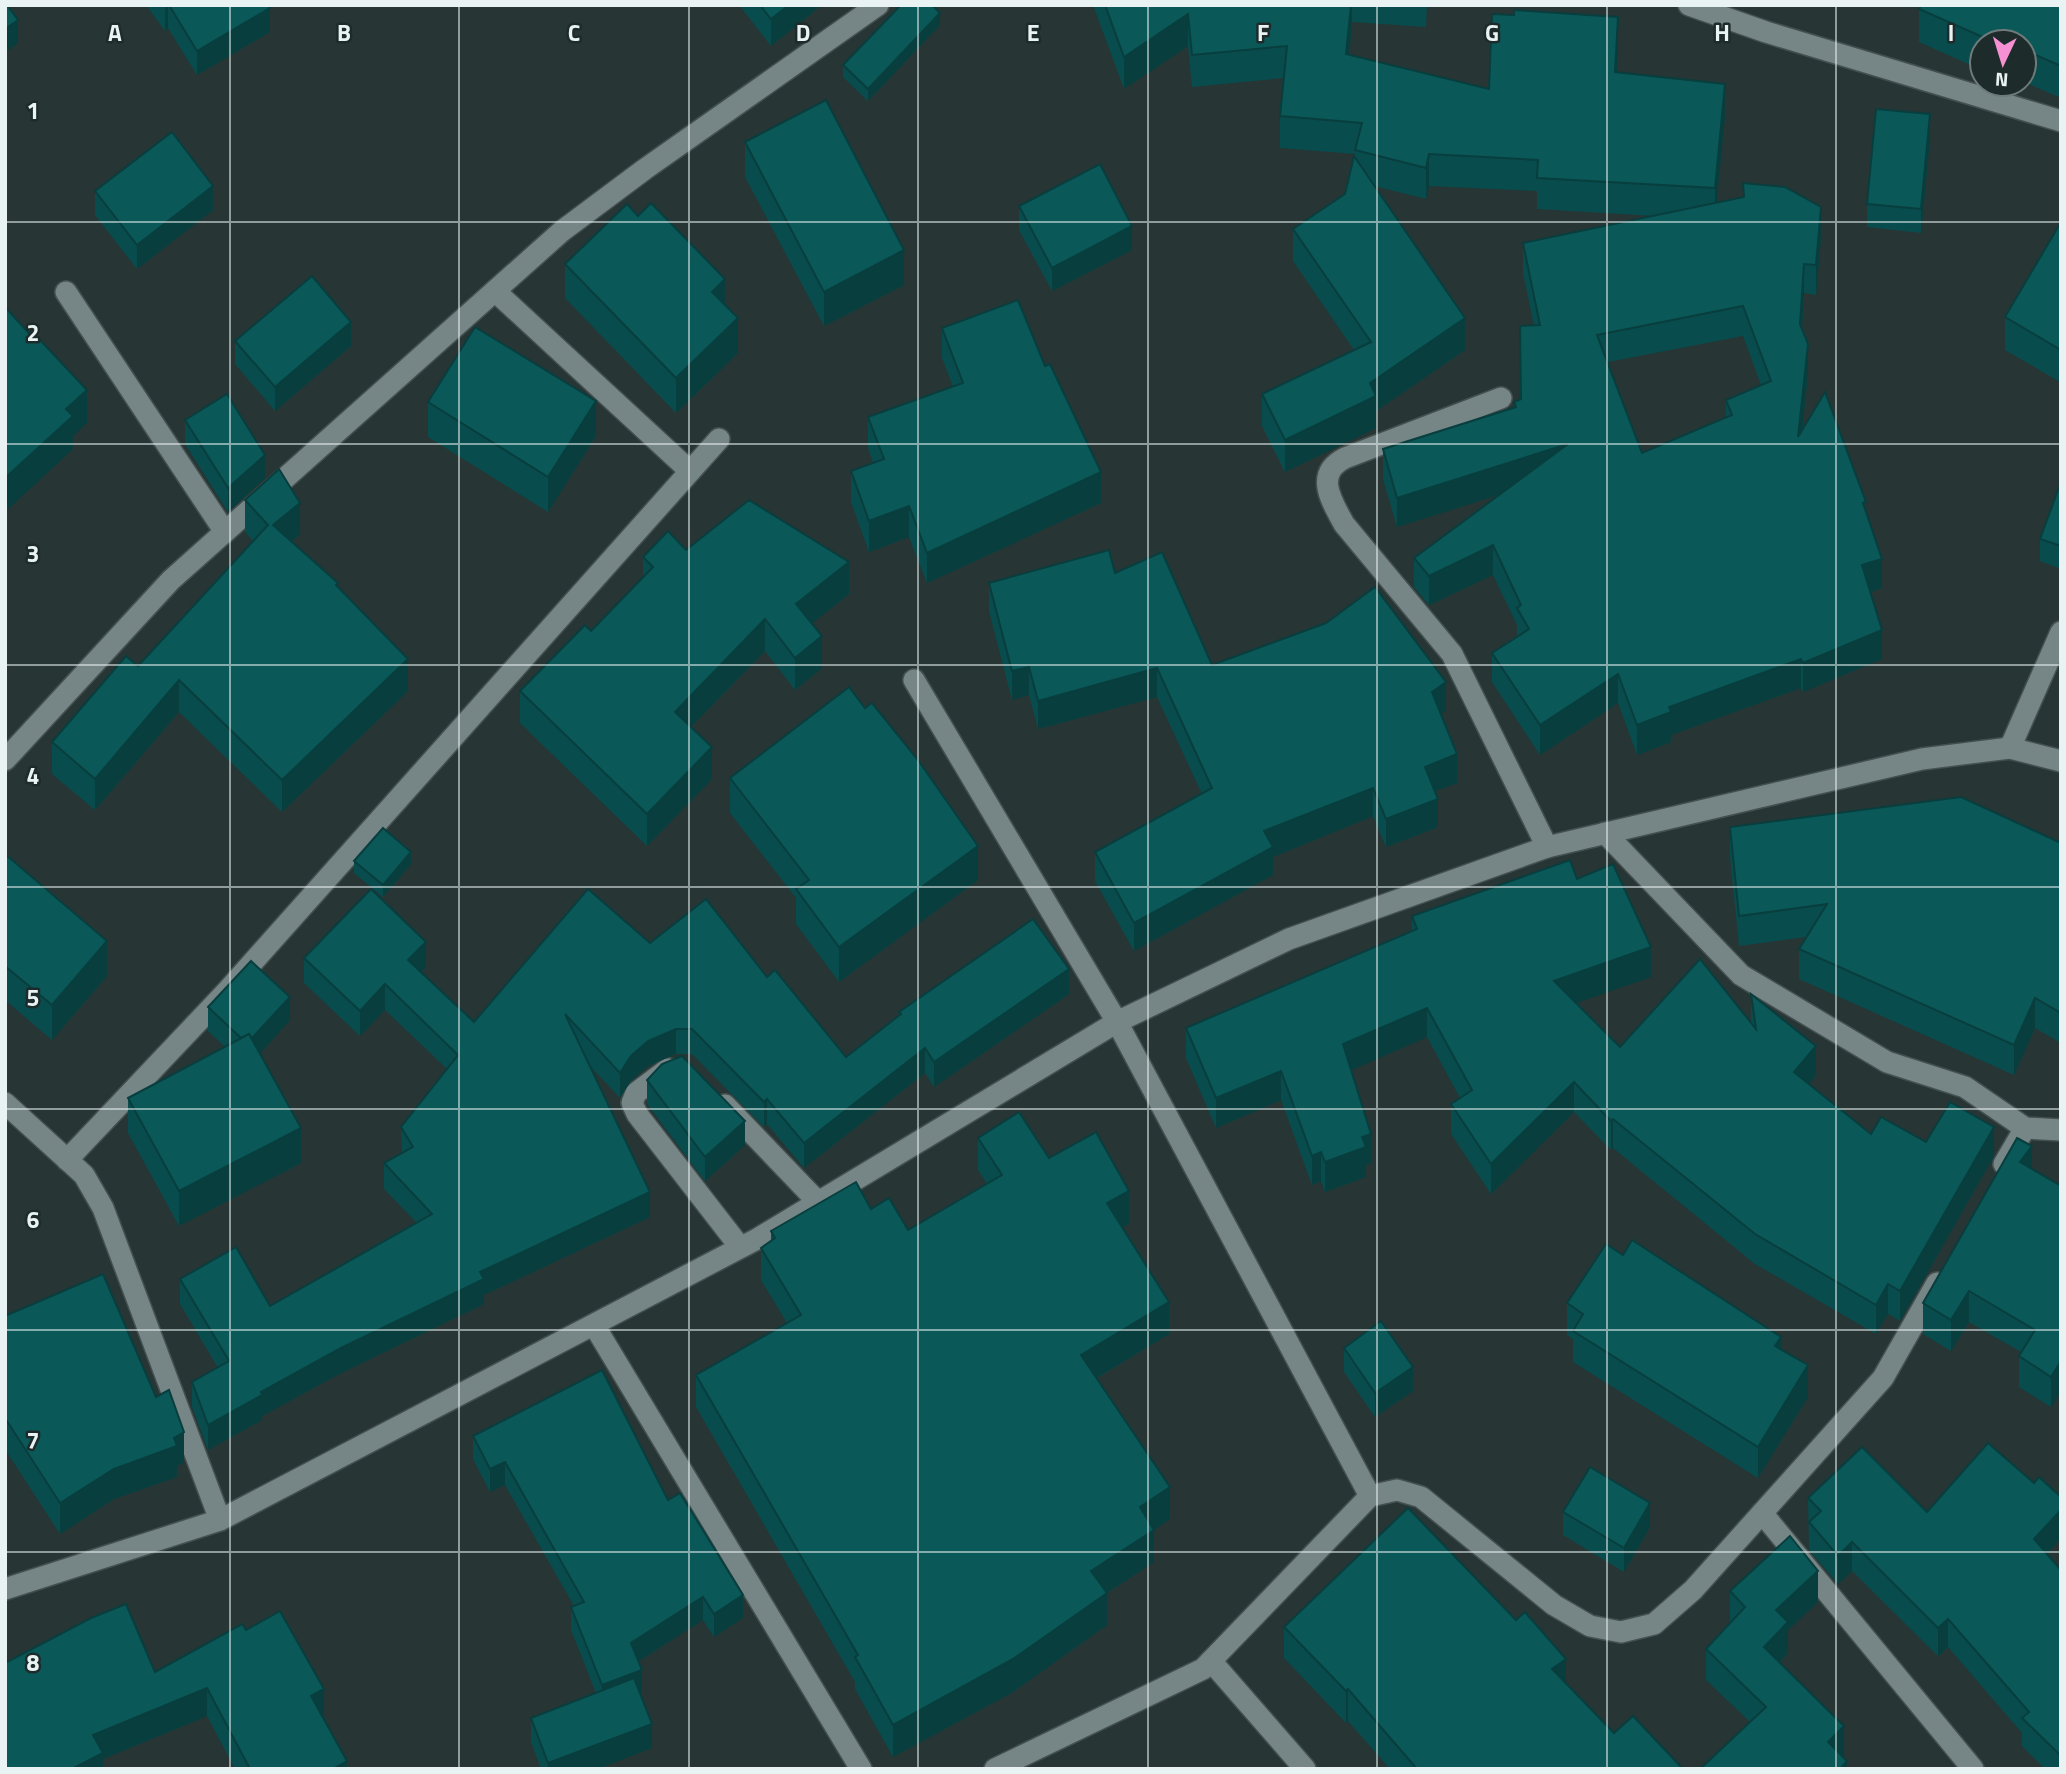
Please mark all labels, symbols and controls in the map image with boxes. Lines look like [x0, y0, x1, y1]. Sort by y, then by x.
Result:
text: A [108, 15, 122, 50]
text: B [337, 15, 351, 50]
text: C [568, 15, 580, 50]
text: D [796, 15, 810, 50]
text: E [1027, 15, 1039, 50]
text: F [1257, 15, 1269, 50]
text: G [1485, 15, 1499, 50]
text: H [1714, 15, 1730, 50]
text: I [1948, 15, 1954, 50]
north arrow [1968, 28, 2038, 98]
text: N [1994, 66, 2009, 95]
text: 1 [27, 93, 39, 128]
text: 2 [27, 315, 39, 350]
text: 3 [27, 536, 39, 571]
text: 4 [27, 758, 39, 793]
text: 5 [27, 980, 39, 1015]
text: 6 [27, 1202, 40, 1237]
text: 7 [27, 1423, 39, 1458]
text: 8 [27, 1645, 40, 1680]

